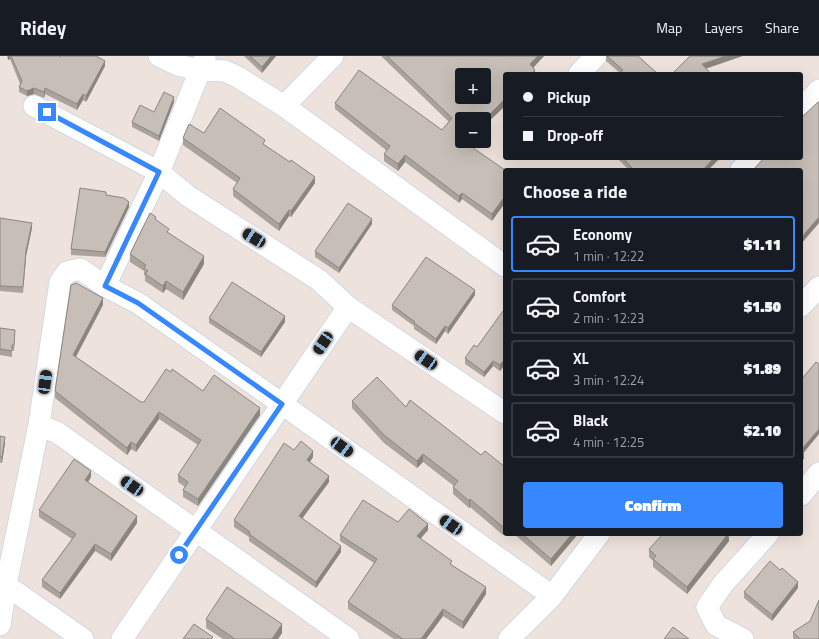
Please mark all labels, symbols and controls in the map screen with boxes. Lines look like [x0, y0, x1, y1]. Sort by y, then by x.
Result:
text: Ridey [20, 13, 66, 42]
text: Map [656, 17, 682, 38]
text: Layers [704, 17, 743, 38]
text: Share [765, 17, 799, 38]
map controls [455, 68, 491, 148]
button: + [455, 68, 491, 104]
text: Pickup [547, 86, 591, 109]
route end [38, 103, 56, 121]
button: − [455, 112, 491, 148]
text: Drop-off [547, 124, 603, 147]
text: Choose a ride [523, 178, 627, 205]
text: Economy [573, 223, 632, 246]
icon: car [525, 226, 561, 262]
car [241, 227, 267, 249]
text: $1.11 [744, 233, 781, 256]
text: 1 min · 12:22 [573, 246, 644, 266]
text: Comfort [573, 285, 626, 308]
icon: car [525, 288, 561, 324]
text: $1.50 [744, 295, 781, 318]
text: 2 min · 12:23 [573, 308, 644, 328]
car [311, 330, 335, 356]
text: XL [573, 347, 589, 370]
car [413, 348, 439, 372]
icon: car [525, 350, 561, 386]
text: $1.89 [744, 357, 781, 380]
car [37, 369, 53, 395]
text: 3 min · 12:24 [573, 370, 644, 390]
text: Black [573, 409, 608, 432]
icon: car [525, 412, 561, 448]
text: $2.10 [744, 419, 781, 442]
text: 4 min · 12:25 [573, 432, 644, 452]
car [329, 435, 355, 459]
car [119, 474, 145, 498]
button: Confirm [523, 482, 783, 528]
car [438, 513, 464, 537]
route start [170, 546, 188, 564]

